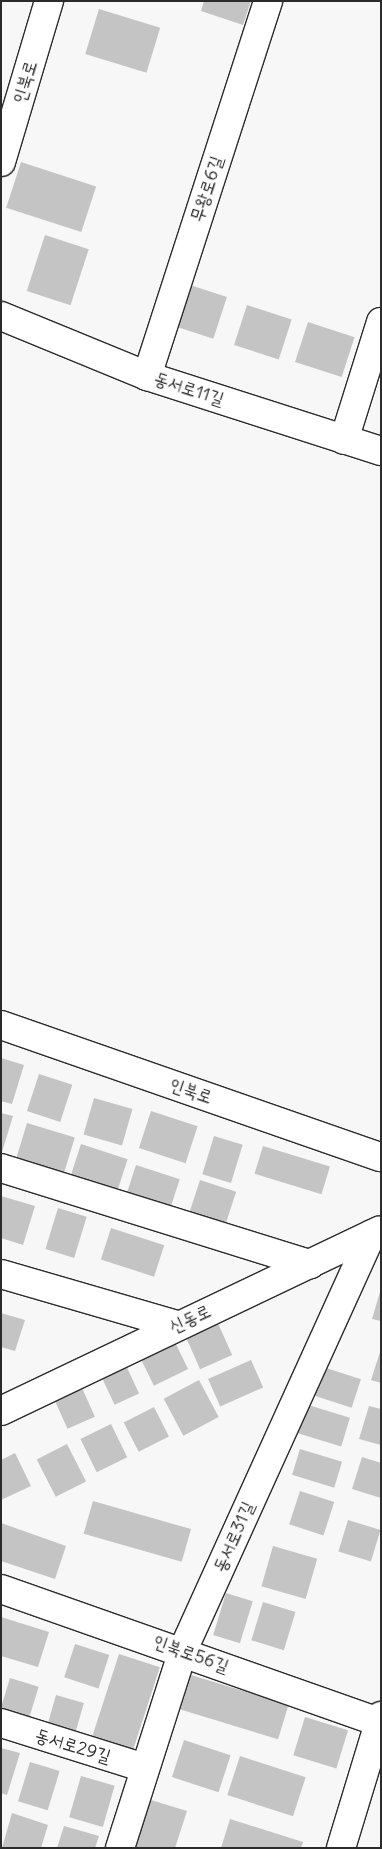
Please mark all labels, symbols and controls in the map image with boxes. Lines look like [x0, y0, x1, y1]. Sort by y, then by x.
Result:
street label: 인북로 [8, 58, 42, 106]
street label: 무왕로6길 [186, 153, 228, 225]
street label: 동서로11길 [151, 368, 227, 410]
street label: 인북로 [167, 1074, 215, 1108]
street label: 신동로 [166, 1300, 214, 1338]
street label: 동서로31길 [209, 1498, 259, 1576]
street label: 인북로56길 [150, 1630, 232, 1678]
street label: 동서로29길 [32, 1724, 114, 1768]

